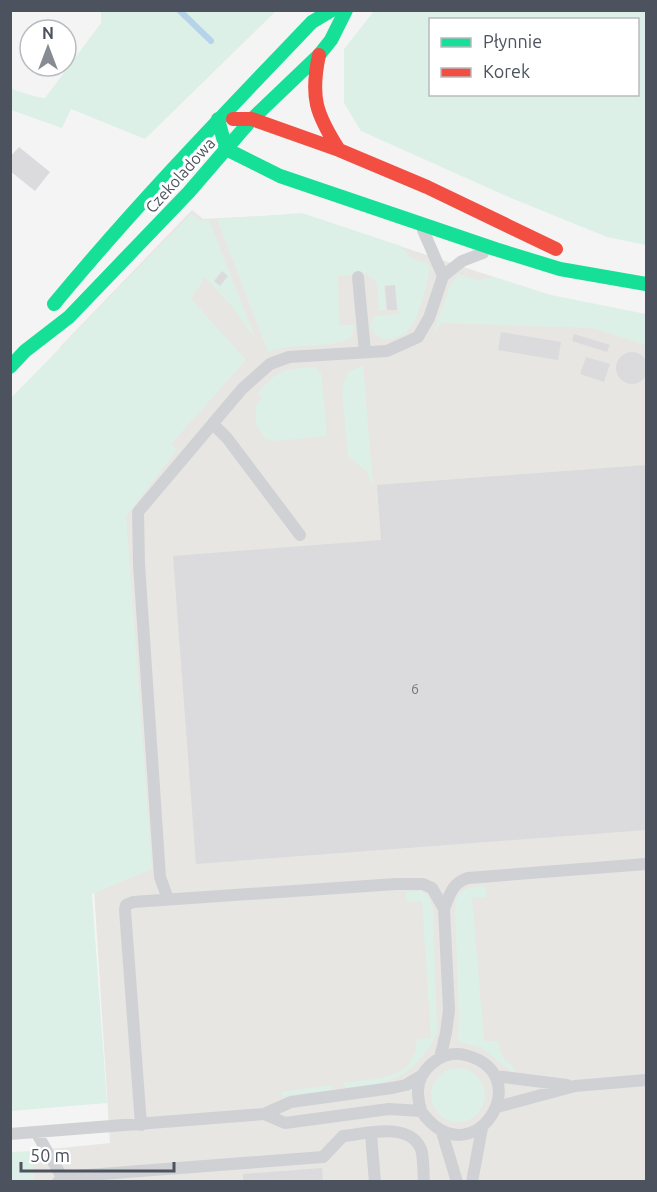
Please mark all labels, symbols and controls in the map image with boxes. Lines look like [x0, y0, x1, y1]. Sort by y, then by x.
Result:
north arrow [18, 18, 78, 78]
legend [429, 18, 639, 96]
text: N [42, 24, 54, 42]
text: Płynnie [483, 31, 542, 51]
text: Korek [483, 61, 530, 81]
street label: Czekoladowa [142, 134, 218, 216]
house number: 6 [411, 681, 419, 697]
scale bar [21, 1135, 174, 1173]
text: 50 m [30, 1145, 70, 1165]

